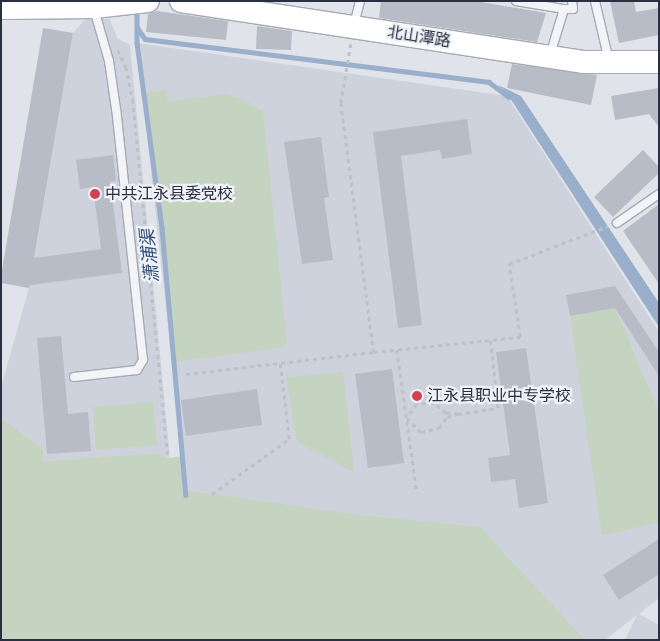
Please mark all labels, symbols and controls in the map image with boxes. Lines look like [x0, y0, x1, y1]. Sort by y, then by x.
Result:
street label: 北山潭路 [386, 23, 452, 51]
place label: 中共江永县委党校 [105, 184, 233, 204]
marker: 中共江永县委党校 [89, 188, 101, 200]
water label: 潇浦渠 [136, 228, 164, 284]
place label: 江永县职业中专学校 [427, 386, 571, 406]
marker: 江永县职业中专学校 [411, 390, 423, 402]

